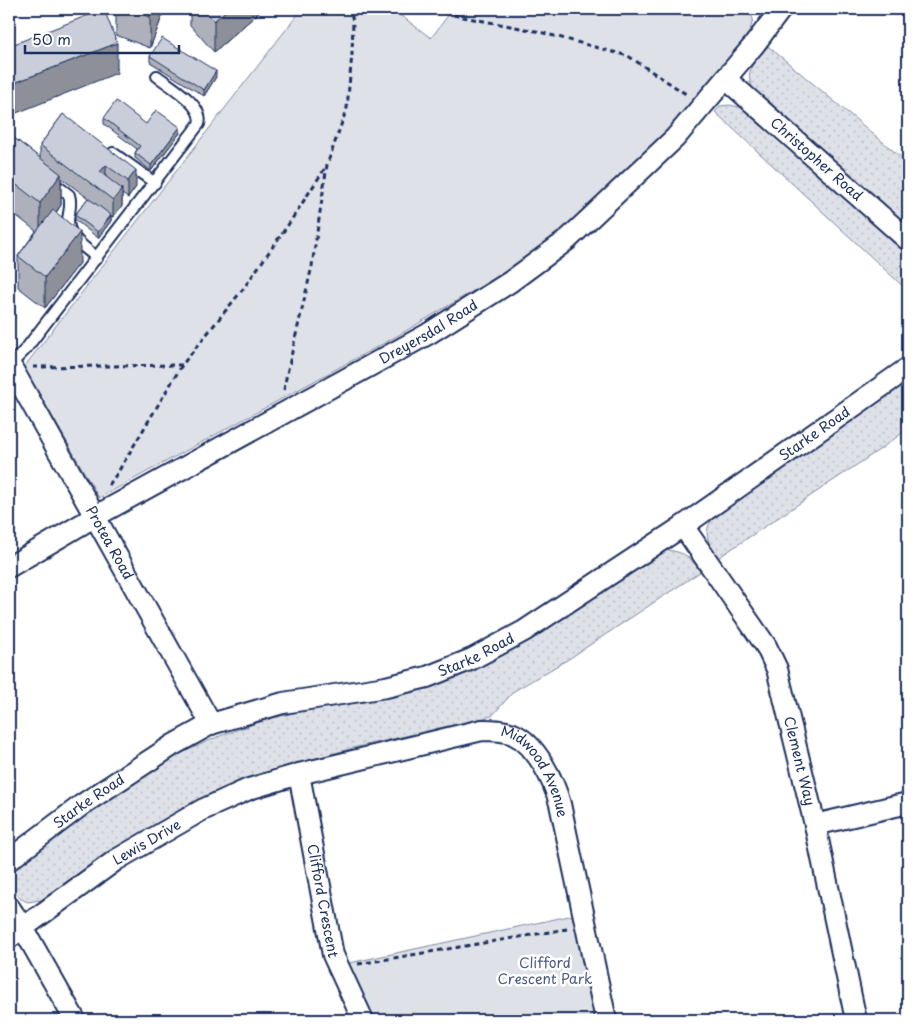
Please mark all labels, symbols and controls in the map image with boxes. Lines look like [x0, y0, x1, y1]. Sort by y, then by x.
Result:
scale bar [25, 22, 179, 54]
text: 50 m [32, 27, 71, 50]
street label: Christopher Road [766, 112, 868, 206]
street label: Dreyersdal Road [375, 294, 482, 369]
street label: Starke Road [774, 401, 854, 466]
street label: Protea Road [81, 502, 139, 583]
street label: Starke Road [434, 627, 518, 682]
street label: Clement Way [779, 714, 821, 808]
street label: Midwood Avenue [499, 720, 574, 819]
street label: Starke Road [48, 769, 128, 833]
street label: Lewis Drive [108, 814, 185, 870]
street label: Clifford Crescent [302, 842, 344, 959]
park label: Clifford Crescent Park [497, 952, 593, 989]

